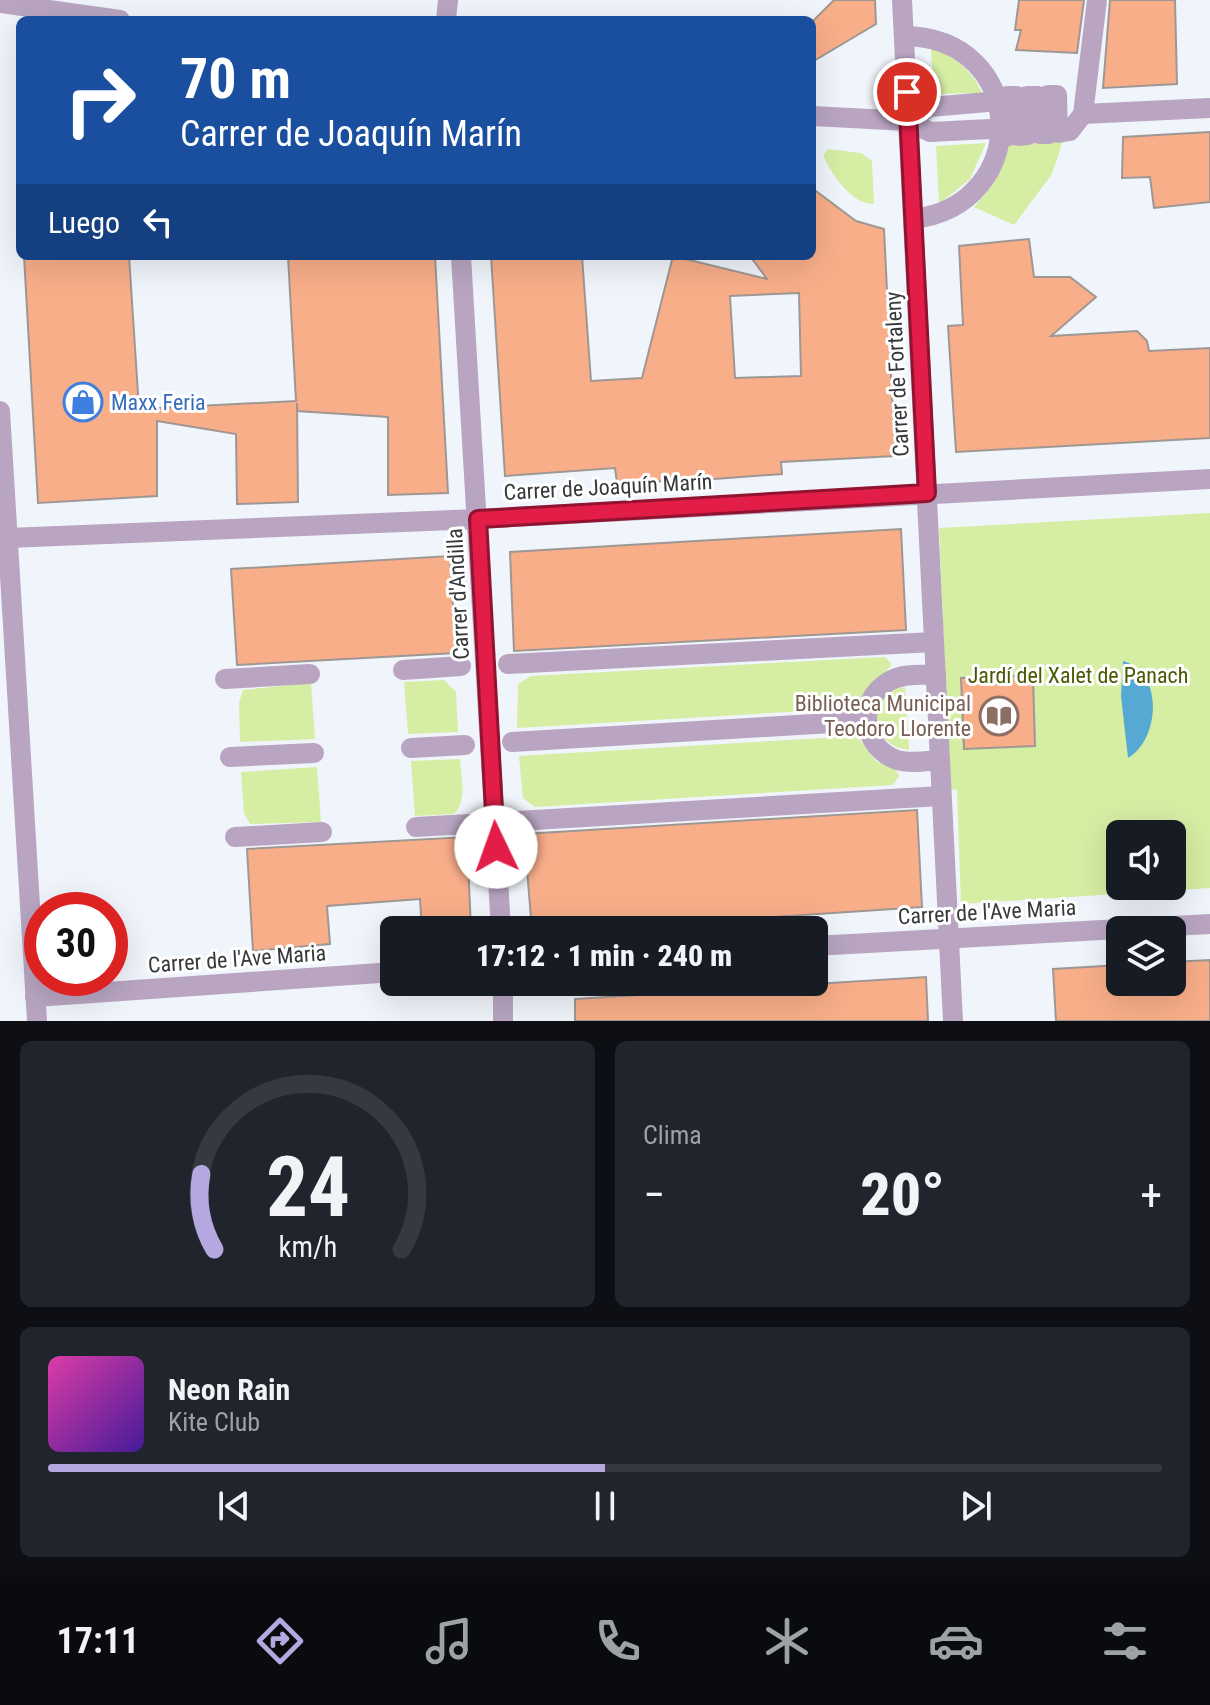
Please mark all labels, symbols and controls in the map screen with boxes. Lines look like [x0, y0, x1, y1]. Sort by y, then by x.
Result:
text: 70 m [180, 46, 291, 112]
icon: right [48, 48, 152, 152]
pin [873, 58, 941, 126]
icon: arrive [885, 70, 929, 114]
text: Carrer de Joaquín Marín [180, 113, 522, 155]
icon: left [136, 200, 180, 244]
text: Luego [48, 205, 120, 240]
street label: Carrer de Fortaleny [880, 291, 914, 457]
shop icon: Maxx Feria [62, 381, 104, 423]
place label: Maxx Feria [111, 390, 205, 415]
street label: Carrer de Joaquín Marín [503, 469, 713, 505]
street label: Carrer d'Andilla [442, 528, 474, 660]
park label: Jardí del Xalet de Panach [968, 663, 1188, 688]
place label: Biblioteca Municipal Teodoro Llorente [795, 691, 971, 741]
library icon: Biblioteca Municipal Teodoro Llorente [978, 695, 1020, 737]
position arrow [454, 805, 538, 889]
map controls [1106, 820, 1186, 996]
button: sound [1106, 820, 1186, 900]
speed limit sign: 30 [24, 892, 128, 996]
street label: Carrer de l'Ave Maria [897, 895, 1077, 929]
button: layers [1106, 916, 1186, 996]
text: 17:12 · 1 min · 240 m [476, 938, 732, 973]
street label: Carrer de l'Ave Maria [147, 940, 327, 978]
text: Clima [643, 1120, 702, 1150]
text: 24 [265, 1139, 350, 1236]
text: 20° [860, 1159, 945, 1230]
text: − [643, 1169, 665, 1221]
text: + [1140, 1169, 1162, 1221]
text: km/h [278, 1230, 337, 1264]
text: Neon Rain [168, 1372, 290, 1407]
text: Kite Club [168, 1407, 260, 1437]
icon: previous [212, 1484, 256, 1528]
icon: pause [583, 1484, 627, 1528]
icon: next [954, 1484, 998, 1528]
icon: directions [252, 1613, 308, 1669]
icon: music [421, 1613, 477, 1669]
icon: phone [590, 1613, 646, 1669]
icon: climate [759, 1613, 815, 1669]
icon: car [928, 1613, 984, 1669]
icon: filters [1097, 1613, 1153, 1669]
text: 17:11 [57, 1620, 139, 1662]

